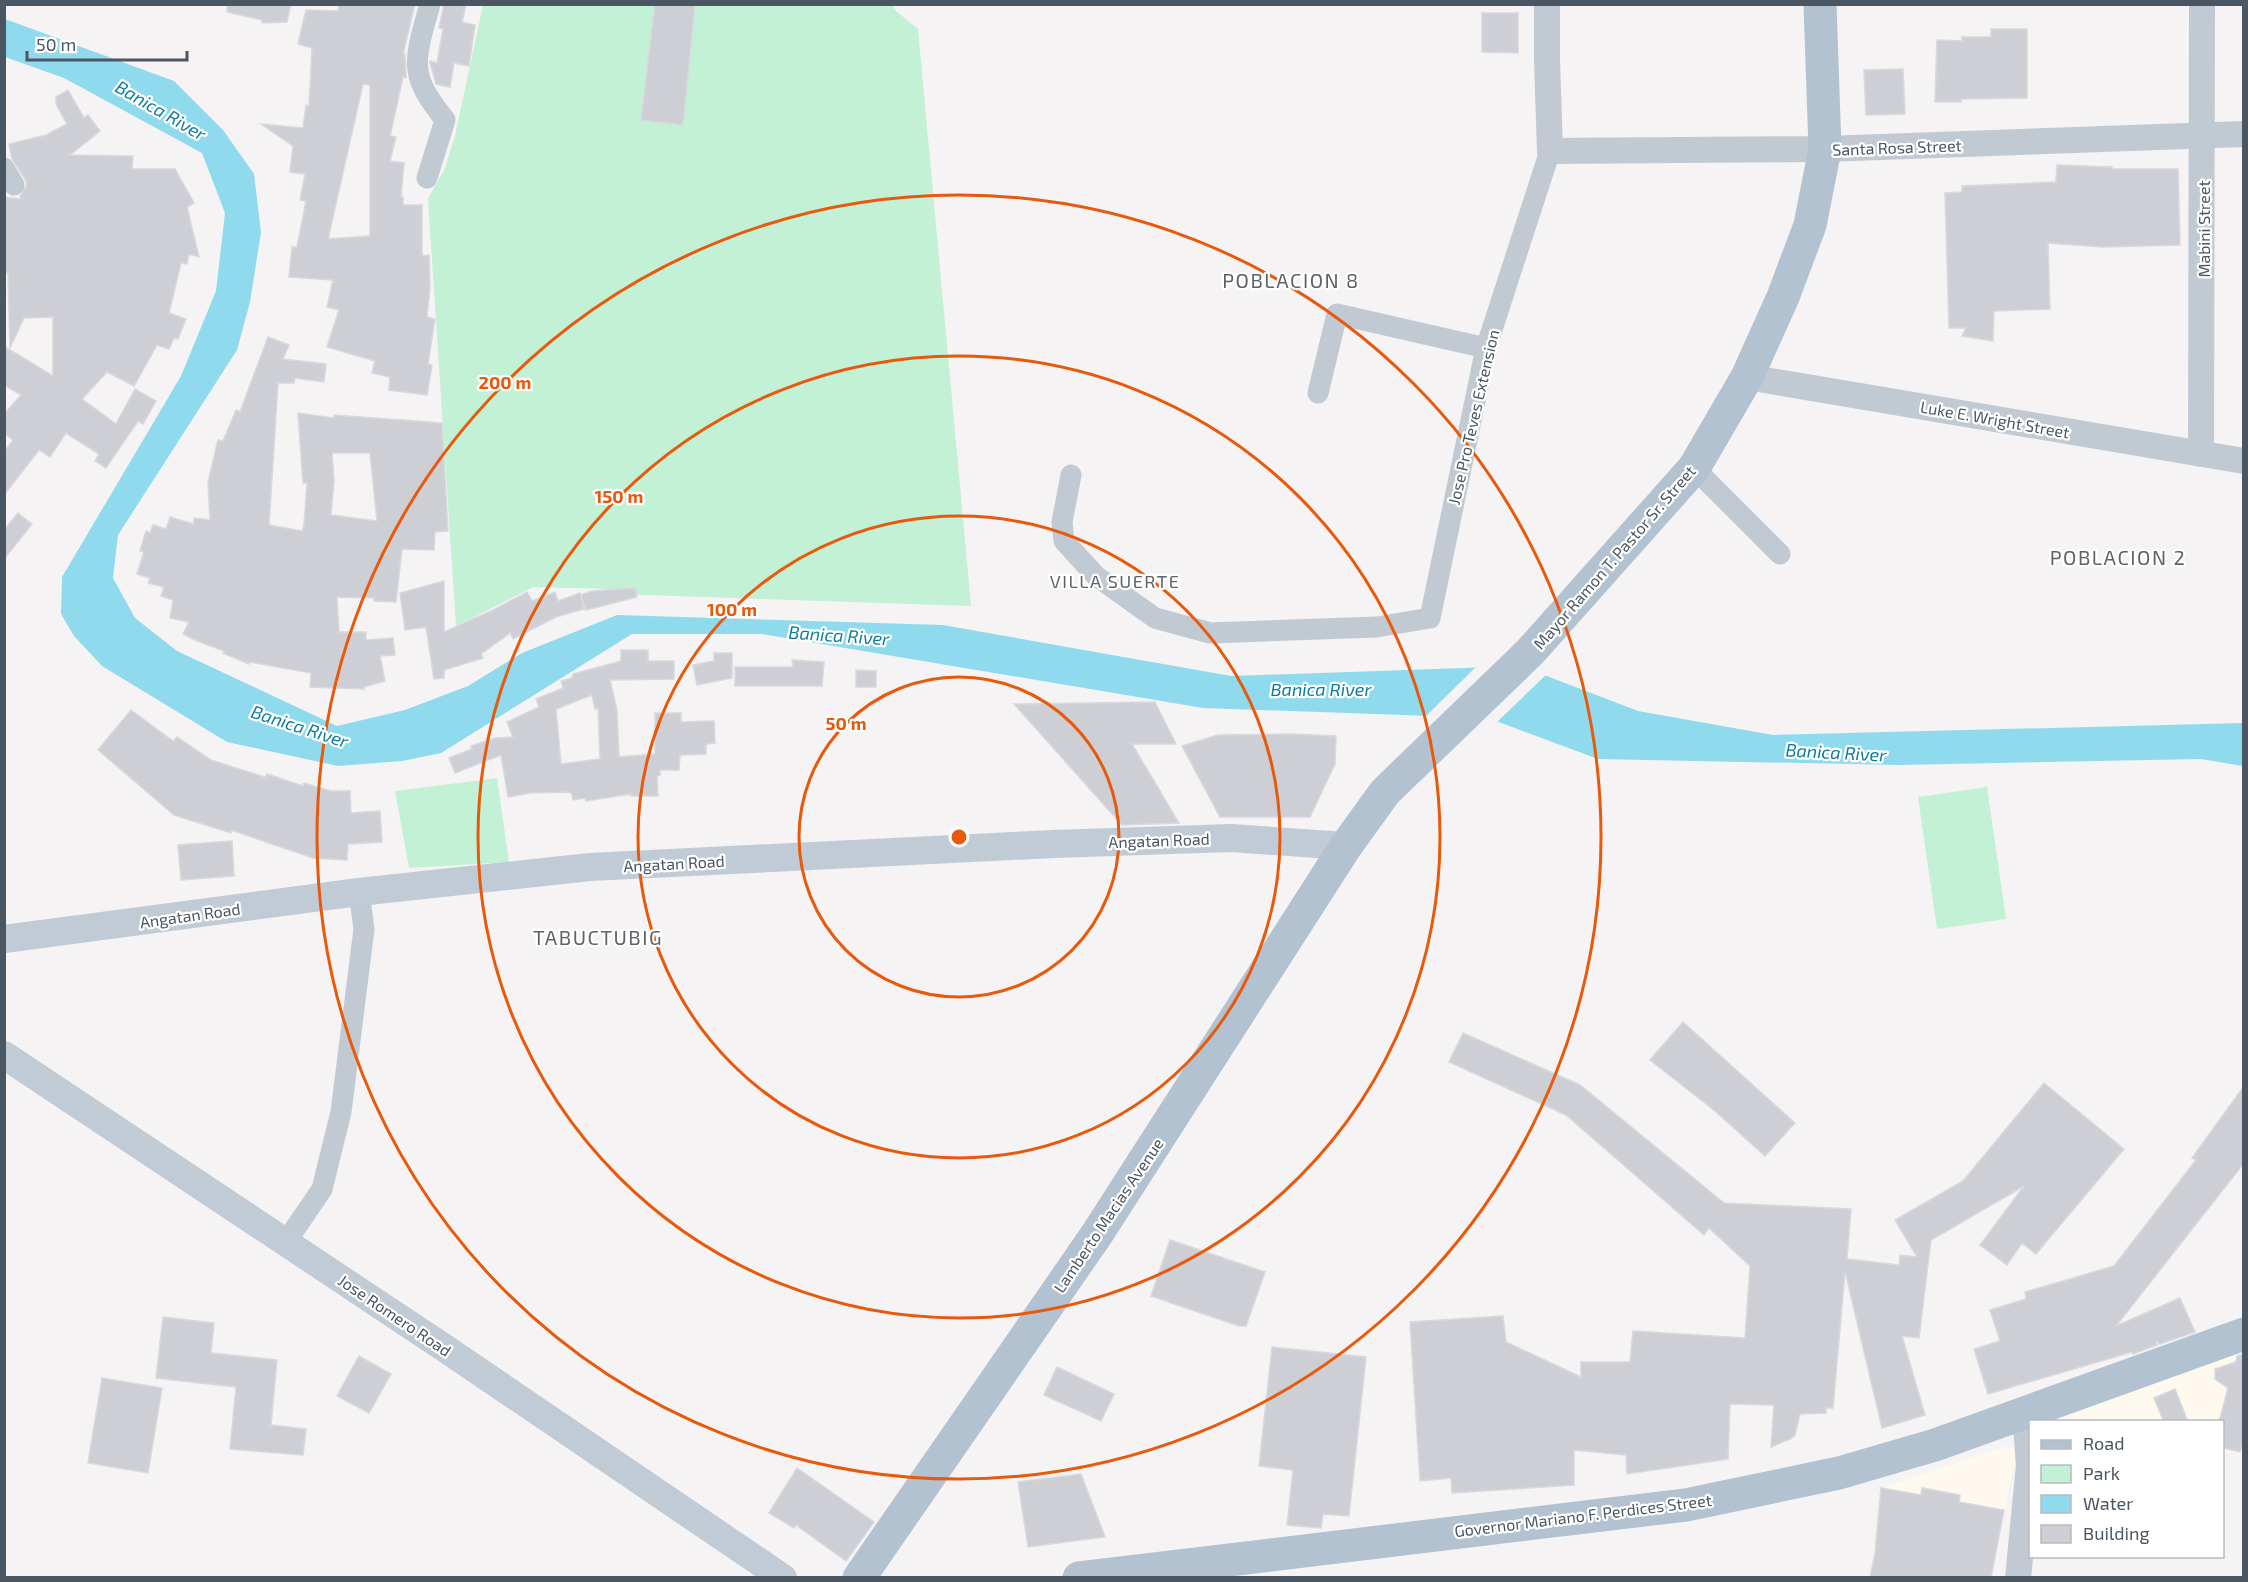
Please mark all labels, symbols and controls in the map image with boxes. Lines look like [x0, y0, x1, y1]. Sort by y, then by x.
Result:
scale bar [27, 24, 188, 62]
text: 50 m [36, 33, 76, 55]
water label: Banica River [112, 75, 211, 145]
street label: Santa Rosa Street [1832, 135, 1962, 159]
street label: Mabini Street [2194, 180, 2213, 278]
district label: POBLACION 8 [1222, 268, 1360, 292]
street label: Jose Pro Teves Extension [1444, 327, 1502, 507]
text: 200 m [479, 371, 531, 393]
street label: Luke E. Wright Street [1919, 397, 2071, 441]
street label: Mayor Ramon T. Pastor Sr. Street [1529, 461, 1699, 653]
text: 150 m [595, 485, 643, 507]
district label: POBLACION 2 [2050, 545, 2186, 569]
district label: VILLA SUERTE [1050, 570, 1180, 592]
text: 100 m [707, 598, 757, 620]
water label: Banica River [788, 620, 891, 650]
water label: Banica River [1270, 678, 1372, 700]
water label: Banica River [249, 700, 352, 752]
text: 50 m [825, 712, 867, 734]
water label: Banica River [1785, 738, 1888, 766]
centre of rings [949, 827, 969, 847]
street label: Angatan Road [1108, 829, 1210, 851]
street label: Angatan Road [623, 851, 725, 875]
street label: Angatan Road [138, 899, 242, 931]
district label: TABUCTUBIG [533, 925, 663, 949]
street label: Lamberto Macias Avenue [1049, 1134, 1167, 1296]
street label: Jose Romero Road [335, 1270, 455, 1360]
legend [2029, 1420, 2224, 1558]
text: Road [2083, 1432, 2124, 1454]
text: Park [2083, 1462, 2120, 1484]
street label: Governor Mariano F. Perdices Street [1453, 1490, 1713, 1540]
text: Water [2083, 1492, 2133, 1514]
text: Building [2083, 1522, 2150, 1544]

